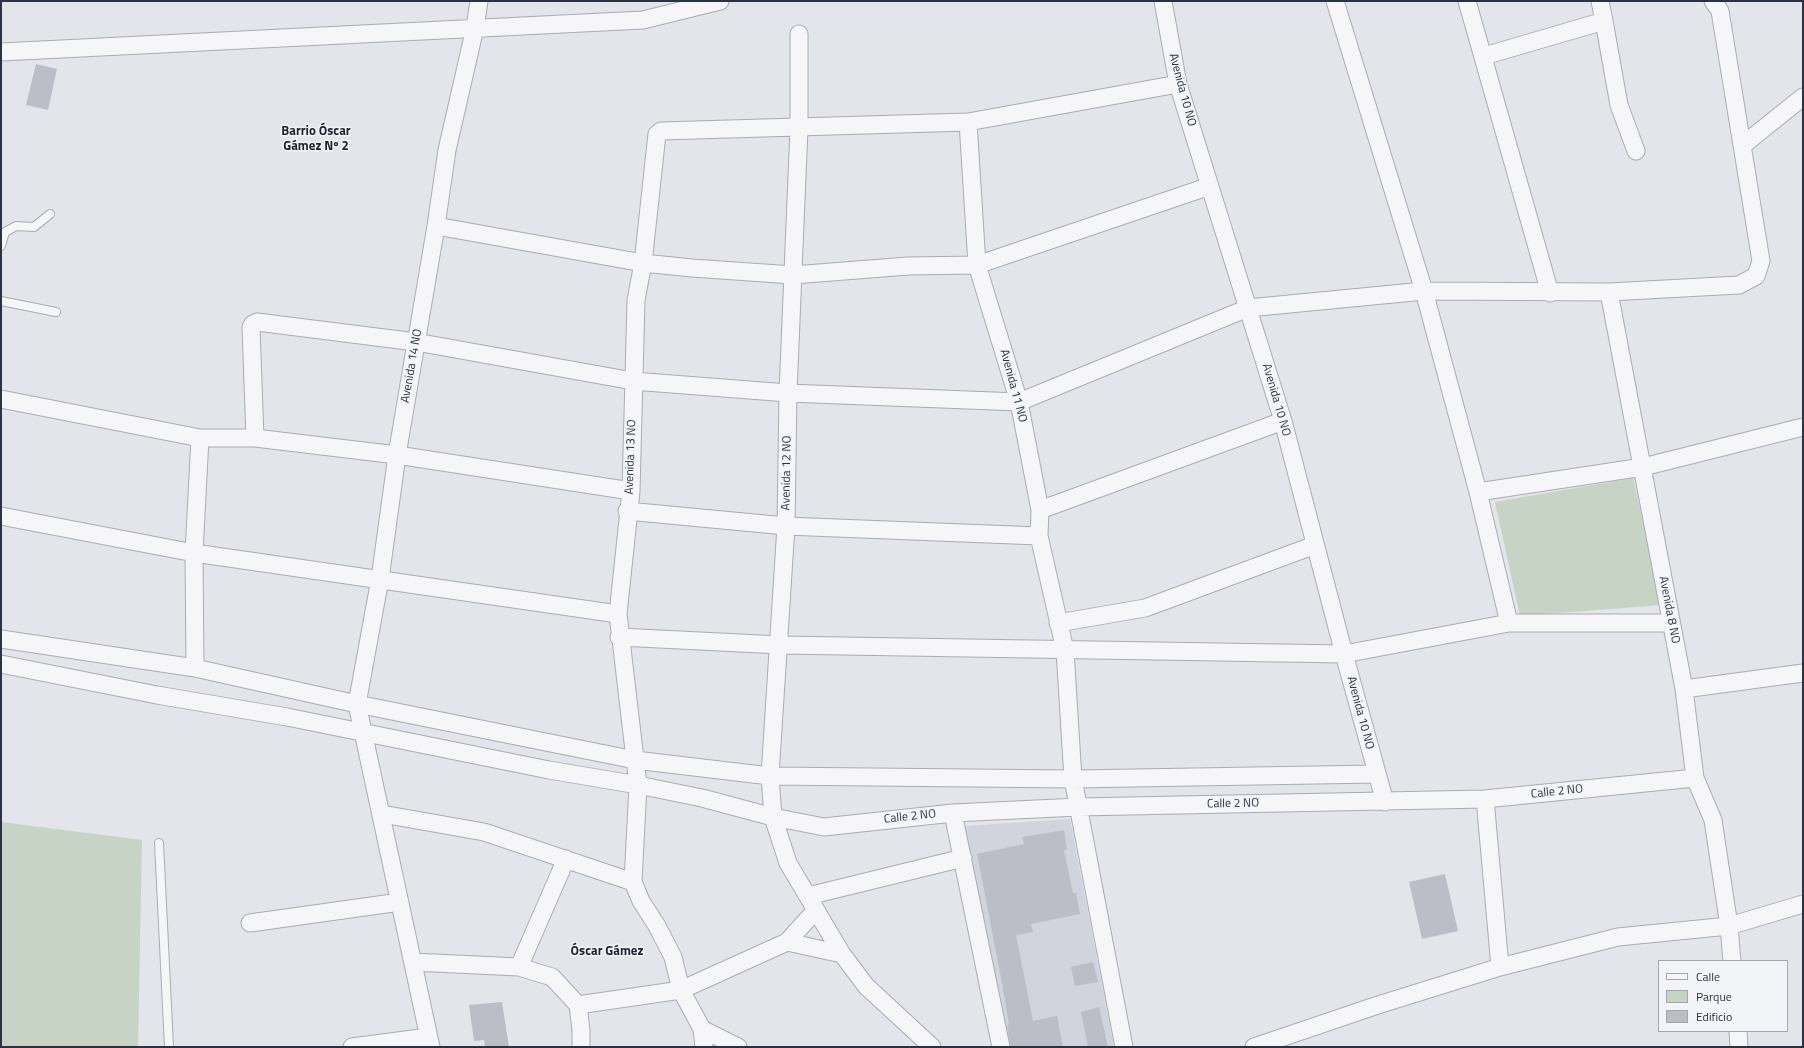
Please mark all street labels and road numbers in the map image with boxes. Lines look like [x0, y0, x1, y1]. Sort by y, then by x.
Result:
street label: Avenida 10 NO [1165, 52, 1199, 128]
street label: Avenida 14 NO [398, 328, 426, 404]
street label: Avenida 11 NO [996, 348, 1030, 424]
street label: Avenida 10 NO [1259, 362, 1293, 438]
street label: Avenida 13 NO [622, 419, 640, 495]
street label: Avenida 12 NO [779, 435, 795, 511]
street label: Avenida 8 NO [1655, 575, 1683, 645]
street label: Avenida 10 NO [1343, 675, 1377, 751]
street label: Calle 2 NO [1530, 782, 1584, 802]
street label: Calle 2 NO [1207, 796, 1259, 812]
street label: Calle 2 NO [883, 807, 937, 827]

